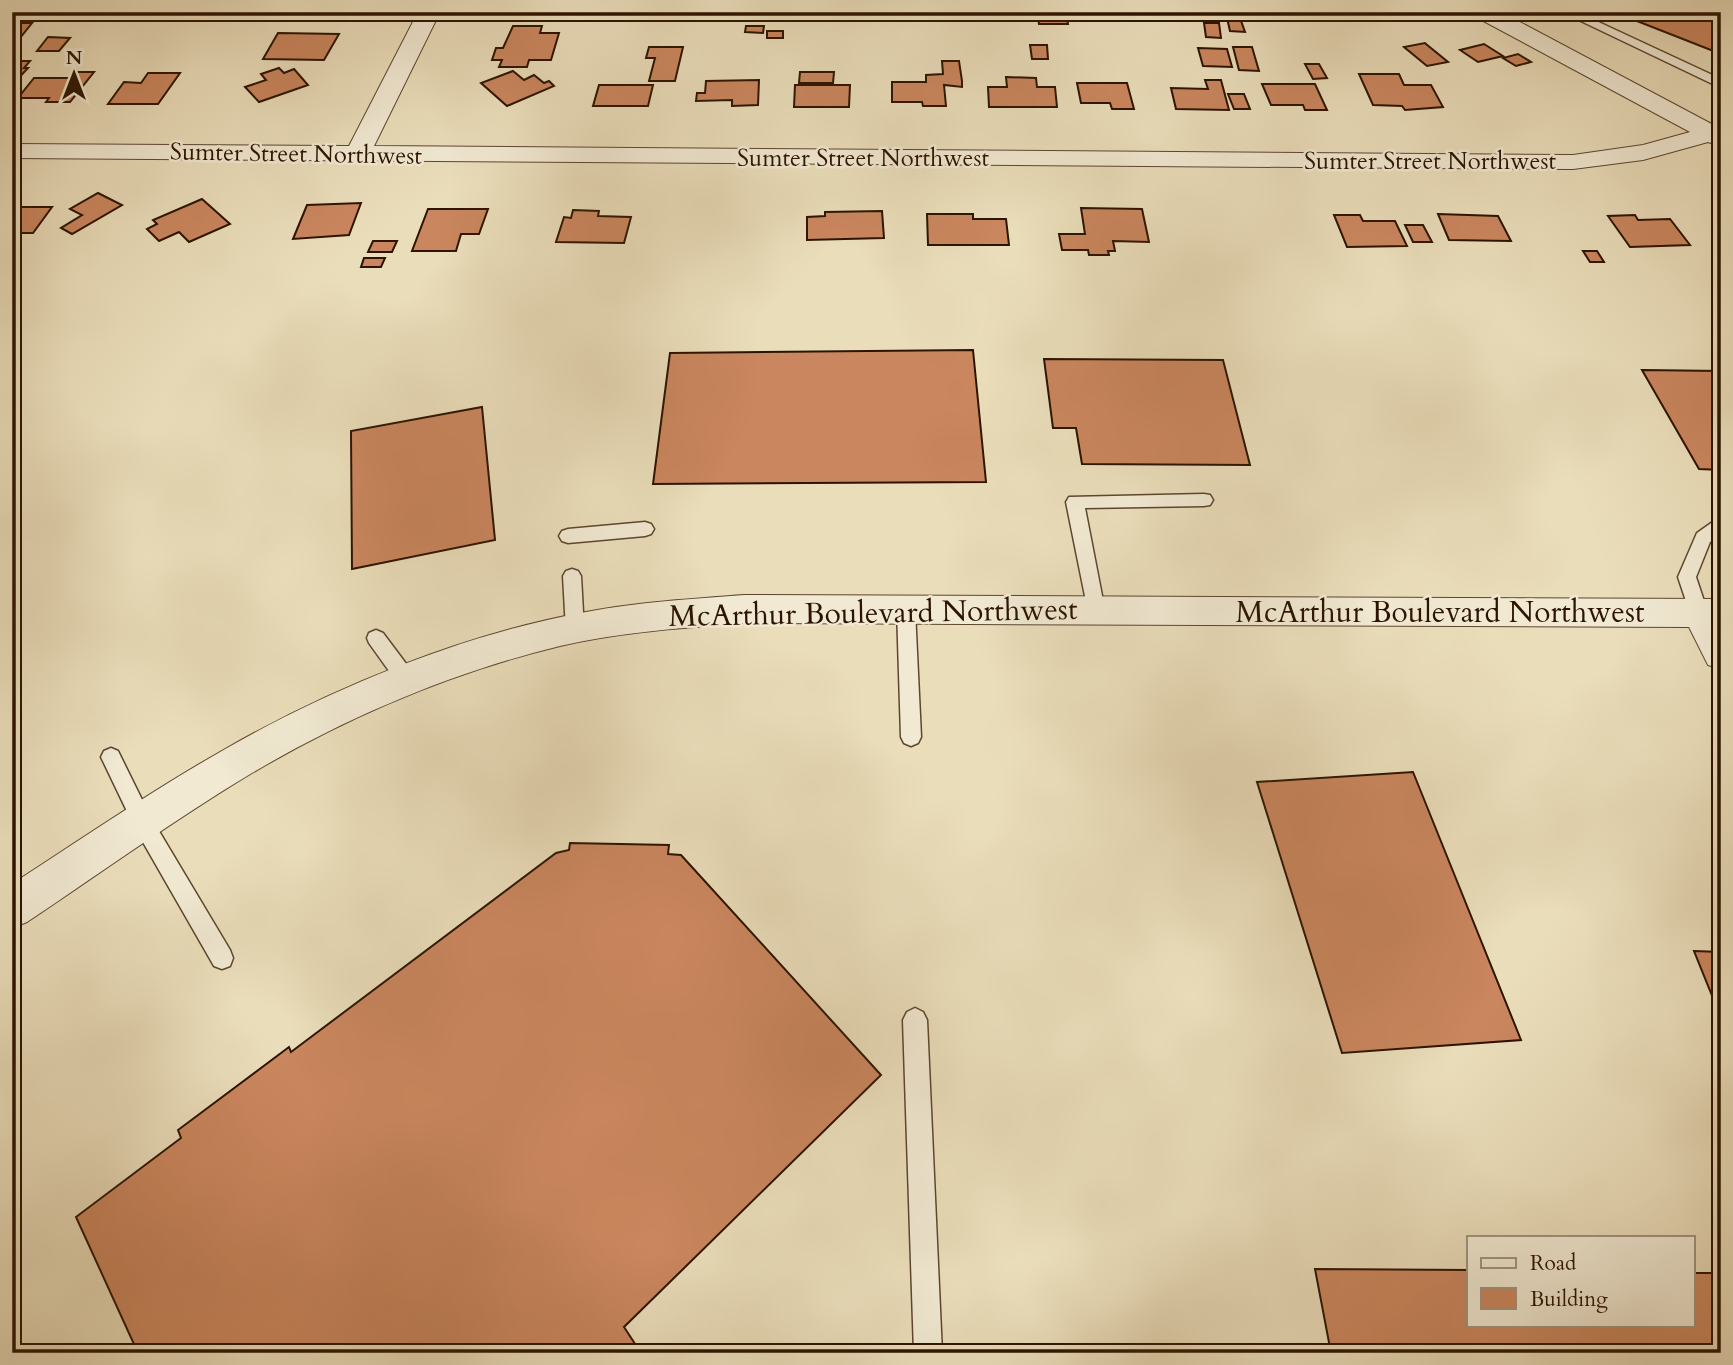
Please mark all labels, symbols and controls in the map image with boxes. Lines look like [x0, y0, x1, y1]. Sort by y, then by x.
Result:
north arrow [38, 38, 108, 108]
text: N [66, 45, 83, 71]
street label: Sumter Street Northwest [170, 135, 423, 173]
street label: Sumter Street Northwest [737, 142, 989, 175]
street label: Sumter Street Northwest [1304, 145, 1556, 178]
street label: McArthur Boulevard Northwest [668, 589, 1078, 637]
street label: McArthur Boulevard Northwest [1236, 592, 1645, 633]
legend [1467, 1236, 1694, 1326]
text: Road [1530, 1249, 1576, 1278]
text: Building [1530, 1285, 1608, 1314]

